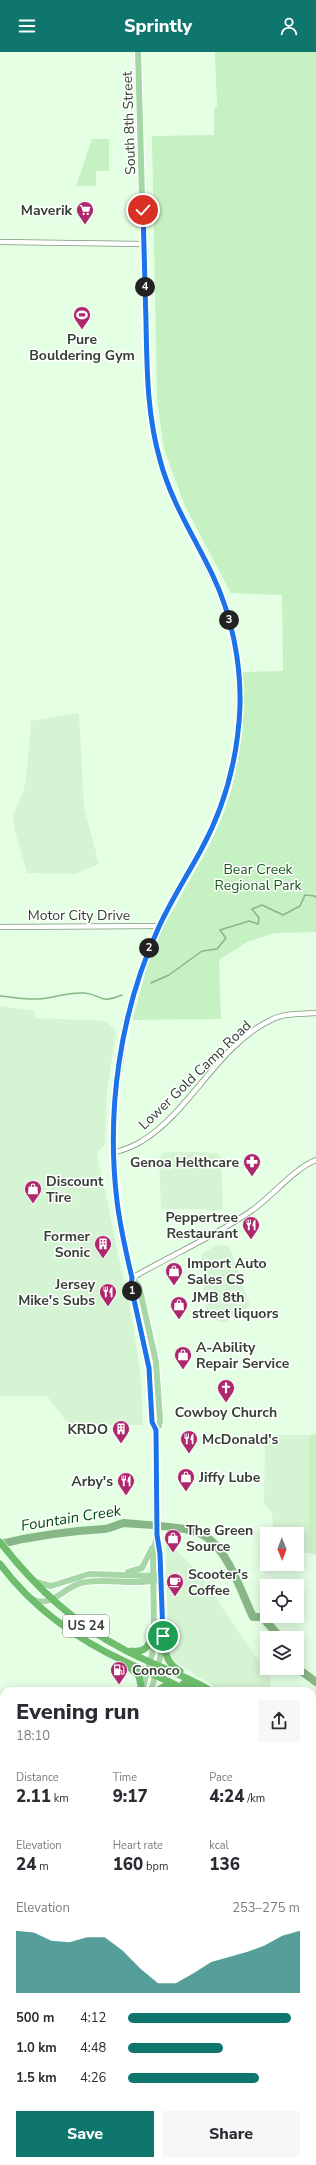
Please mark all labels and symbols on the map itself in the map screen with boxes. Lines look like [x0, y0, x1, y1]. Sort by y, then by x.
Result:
street label: South 8th Street [118, 71, 140, 175]
pin [126, 193, 160, 227]
supermarket icon: Maverik [75, 200, 95, 225]
place label: Maverik [21, 201, 72, 220]
pin: 4 [135, 277, 155, 297]
sports icon: Pure Bouldering Gym [72, 305, 92, 330]
place label: Pure Bouldering Gym [29, 330, 135, 365]
pin: 3 [219, 610, 239, 630]
park label: Bear Creek Regional Park [215, 860, 302, 895]
street label: Motor City Drive [28, 906, 130, 925]
pin: 2 [139, 938, 159, 958]
street label: Lower Gold Camp Road [135, 1016, 255, 1134]
pharmacy icon: Genoa Helthcare [242, 1152, 262, 1177]
place label: Genoa Helthcare [130, 1153, 239, 1172]
place label: Discount Tire [46, 1172, 104, 1207]
shop icon: Discount Tire [23, 1179, 43, 1204]
place label: Peppertree Restaurant [165, 1208, 239, 1243]
restaurant icon: Peppertree Restaurant [241, 1215, 261, 1240]
place label: Former Sonic [43, 1227, 91, 1262]
building icon: Former Sonic [93, 1234, 113, 1259]
place label: Import Auto Sales CS [187, 1254, 267, 1289]
shop icon: Import Auto Sales CS [164, 1261, 184, 1286]
place label: Jersey Mike's Subs [18, 1275, 96, 1310]
pin: 1 [122, 1281, 142, 1301]
restaurant icon: Jersey Mike's Subs [98, 1282, 118, 1307]
place label: JMB 8th street liquors [191, 1288, 279, 1323]
shop icon: JMB 8th street liquors [169, 1295, 189, 1320]
place label: A-Ability Repair Service [196, 1338, 290, 1373]
shop icon: A-Ability Repair Service [173, 1345, 193, 1370]
church icon: Cowboy Church [216, 1378, 236, 1403]
place label: Cowboy Church [175, 1403, 277, 1422]
building icon: KRDO [111, 1419, 131, 1444]
place label: KRDO [67, 1420, 108, 1439]
restaurant icon: McDonald's [179, 1429, 199, 1454]
place label: McDonald's [202, 1430, 279, 1449]
shop icon: Jiffy Lube [176, 1467, 196, 1492]
place label: Jiffy Lube [198, 1468, 261, 1487]
restaurant icon: Arby's [116, 1471, 136, 1496]
place label: Arby's [71, 1472, 113, 1491]
water label: Fountain Creek [20, 1500, 123, 1536]
place label: The Green Source [186, 1521, 253, 1556]
north arrow [260, 1527, 304, 1571]
shop icon: The Green Source [163, 1528, 183, 1553]
place label: Scooter's Coffee [188, 1565, 248, 1600]
cafe icon: Scooter's Coffee [165, 1572, 185, 1597]
road number: US 24 [63, 1615, 109, 1637]
pin [146, 1619, 180, 1653]
fuel station icon: Conoco [109, 1660, 129, 1685]
place label: Conoco [132, 1661, 180, 1680]

